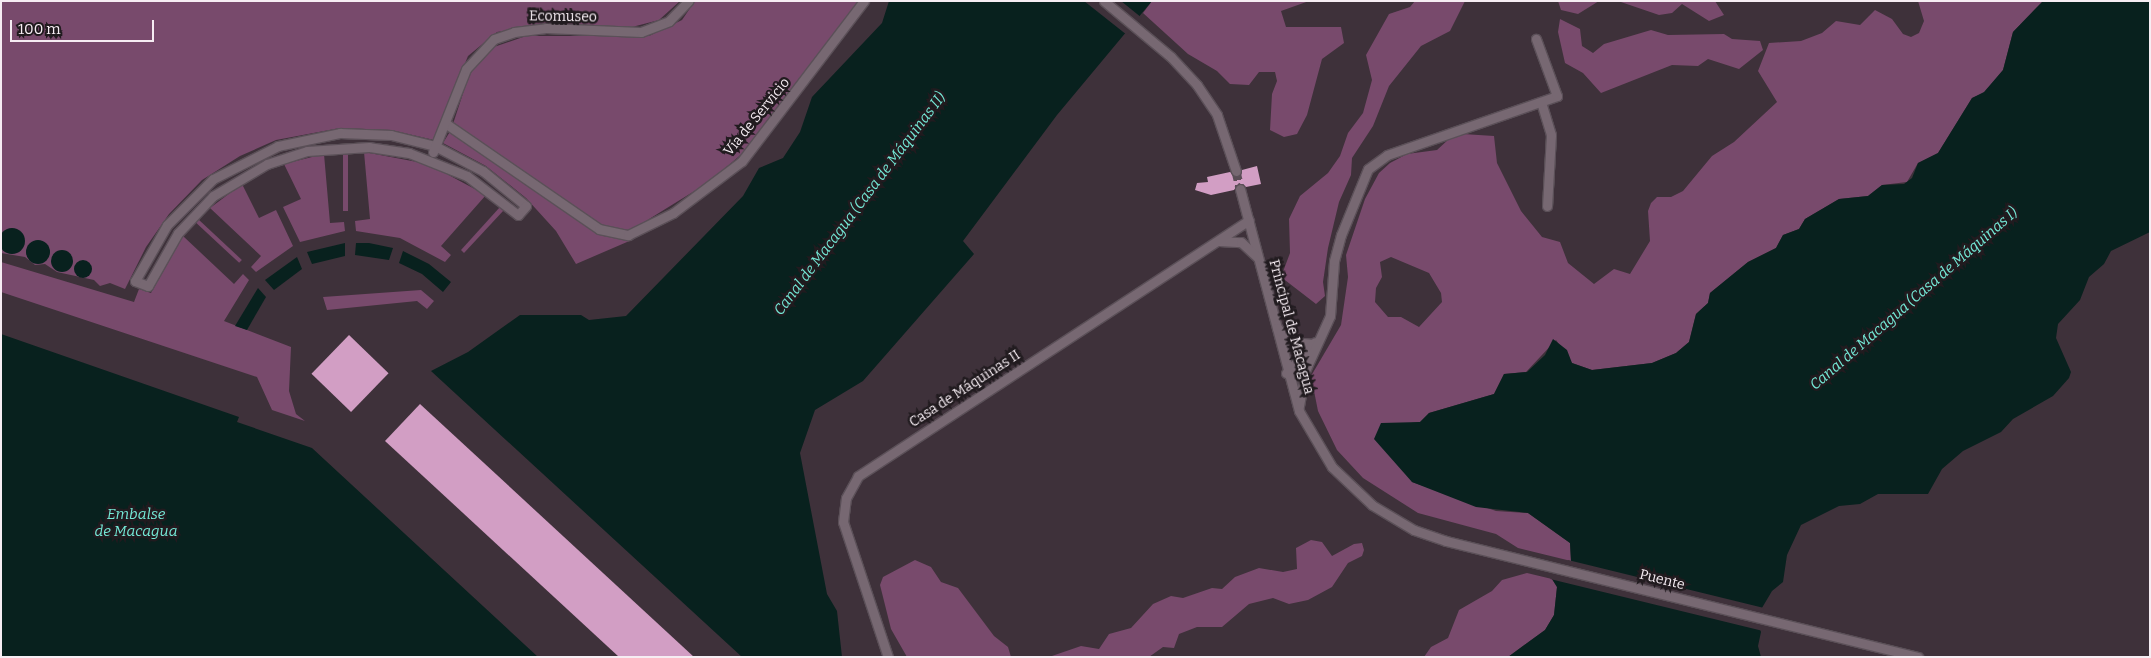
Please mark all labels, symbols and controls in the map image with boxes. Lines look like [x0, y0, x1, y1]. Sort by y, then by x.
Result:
street label: Ecomuseo [529, 8, 597, 26]
scale bar [12, 10, 156, 42]
text: 100 m [18, 20, 61, 38]
street label: Vía de Servicio [720, 75, 794, 159]
water label: Canal de Macagua (Casa de Máquinas II) [770, 89, 950, 319]
water label: Canal de Macagua (Casa de Máquinas I) [1807, 204, 2021, 394]
street label: Principal de Macagua [1265, 258, 1317, 396]
street label: Casa de Máquinas II [906, 347, 1024, 431]
water label: Embalse de Macagua [95, 505, 177, 540]
street label: Puente [1638, 566, 1686, 594]

